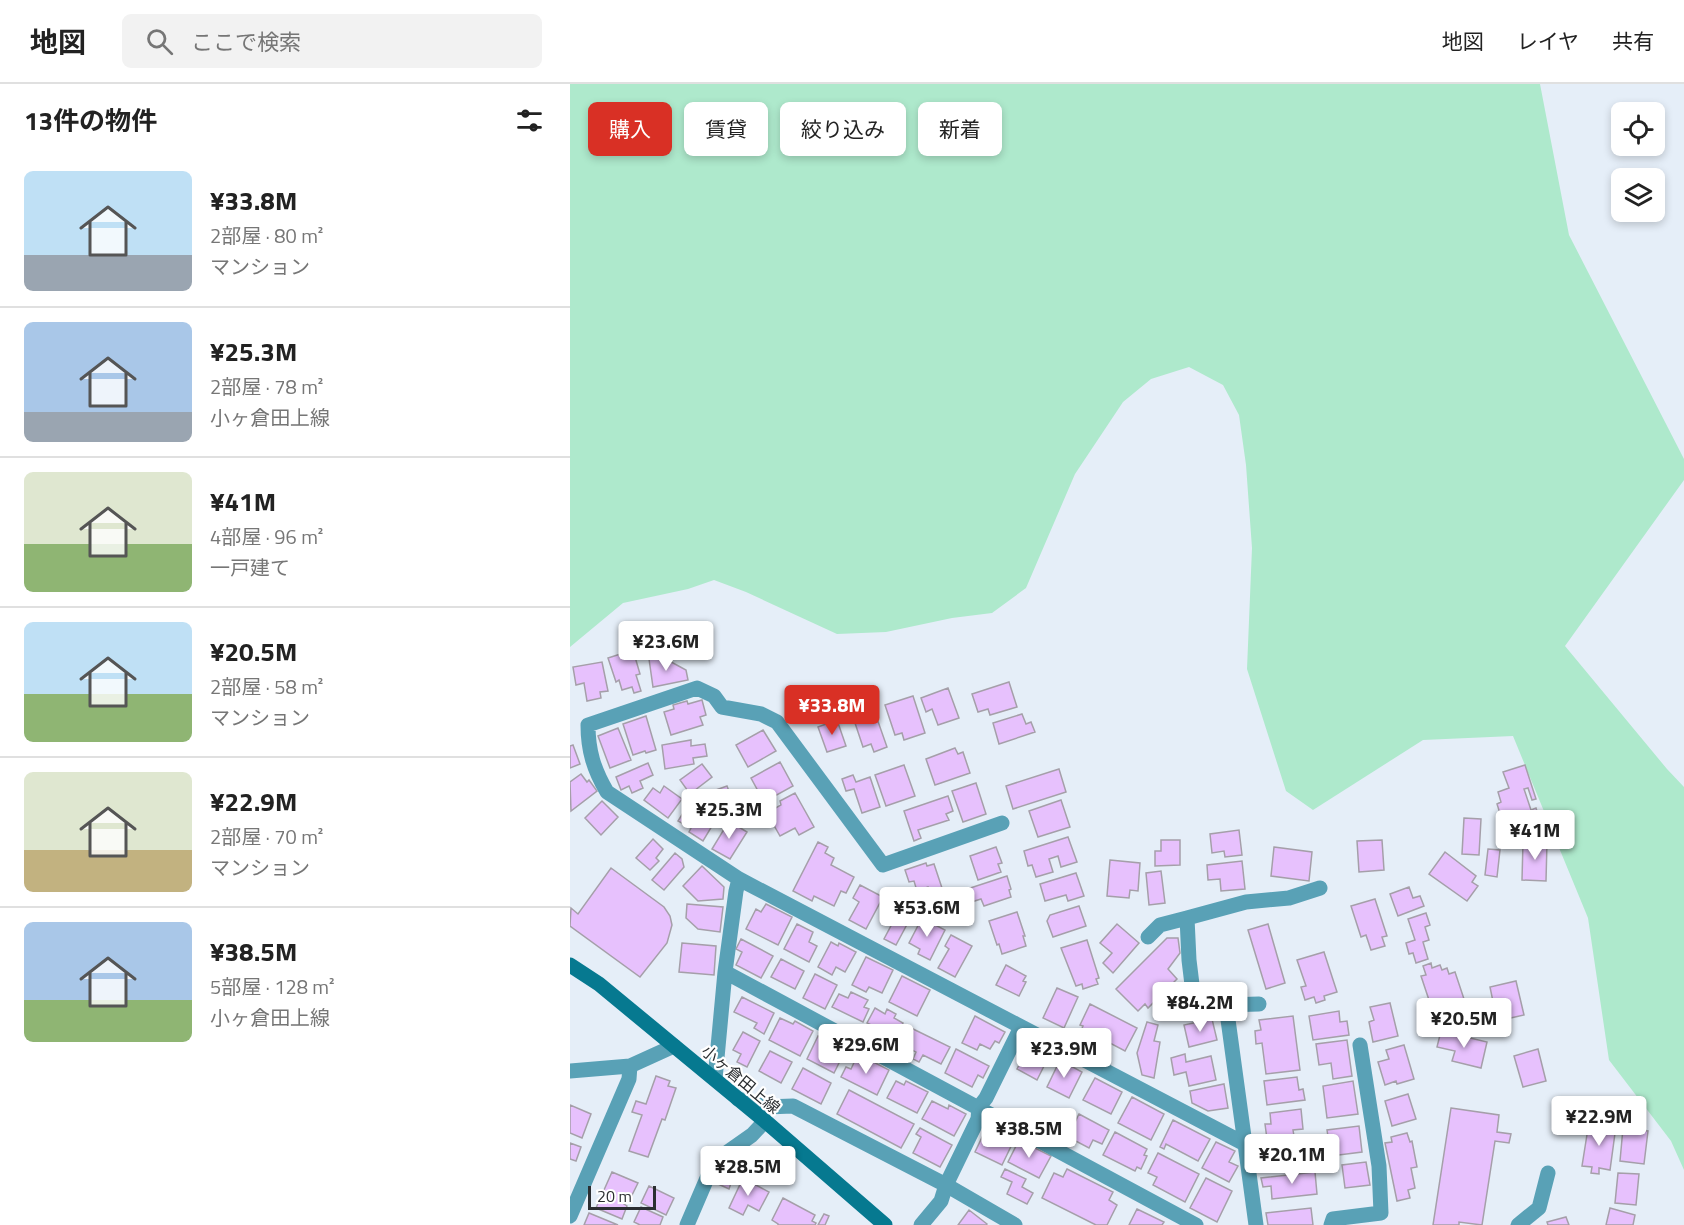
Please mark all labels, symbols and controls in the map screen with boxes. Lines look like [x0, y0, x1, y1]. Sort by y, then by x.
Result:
search box [122, 14, 542, 68]
text: 地図 [30, 20, 86, 63]
icon: search [143, 25, 176, 58]
text: ここで検索 [191, 25, 301, 59]
text: 地図 [1442, 25, 1484, 57]
text: レイヤ [1517, 25, 1579, 57]
text: 共有 [1612, 25, 1654, 57]
text: 13件の物件 [24, 101, 157, 140]
chip: 購入 [588, 102, 672, 156]
chip: 賃貸 [684, 102, 768, 156]
chip: 絞り込み [780, 102, 906, 156]
chip: 新着 [918, 102, 1002, 156]
map controls [1611, 102, 1665, 222]
button: locate [1611, 102, 1665, 156]
icon: filters [513, 104, 546, 137]
button: layers [1611, 168, 1665, 222]
text: ¥33.8M [210, 181, 297, 220]
icon: home [72, 195, 144, 267]
text: 2部屋 · 80 m² [210, 220, 323, 251]
text: マンション [210, 251, 310, 282]
text: ¥25.3M [210, 332, 297, 371]
icon: home [72, 346, 144, 418]
text: 2部屋 · 78 m² [210, 371, 323, 402]
text: 小ヶ倉田上線 [210, 402, 330, 433]
text: ¥41M [210, 482, 276, 521]
icon: home [72, 496, 144, 568]
text: 4部屋 · 96 m² [210, 521, 323, 552]
text: 一戸建て [210, 552, 290, 583]
pin: ¥23.6M [617, 621, 715, 672]
text: ¥23.6M [632, 625, 700, 656]
text: ¥20.5M [210, 632, 297, 671]
icon: home [72, 646, 144, 718]
text: 2部屋 · 58 m² [210, 671, 323, 702]
pin: ¥33.8M [783, 685, 881, 736]
text: ¥33.8M [798, 689, 866, 720]
text: マンション [210, 702, 310, 733]
text: ¥22.9M [210, 782, 297, 821]
pin: ¥25.3M [680, 789, 778, 840]
text: ¥25.3M [695, 793, 763, 824]
icon: home [72, 796, 144, 868]
pin: ¥41M [1499, 810, 1571, 861]
text: ¥41M [1510, 814, 1560, 845]
text: 2部屋 · 70 m² [210, 821, 323, 852]
text: マンション [210, 852, 310, 883]
pin: ¥53.6M [878, 887, 976, 938]
text: ¥53.6M [893, 891, 961, 922]
text: ¥38.5M [210, 932, 297, 971]
icon: home [72, 946, 144, 1018]
text: 5部屋 · 128 m² [210, 971, 335, 1002]
pin: ¥84.2M [1151, 982, 1249, 1033]
text: ¥84.2M [1166, 986, 1234, 1017]
pin: ¥20.5M [1415, 998, 1513, 1049]
text: 小ヶ倉田上線 [210, 1002, 330, 1033]
text: ¥20.5M [1430, 1002, 1498, 1033]
pin: ¥29.6M [817, 1024, 915, 1075]
text: ¥29.6M [832, 1028, 900, 1059]
pin: ¥23.9M [1015, 1028, 1113, 1079]
text: ¥23.9M [1030, 1032, 1098, 1063]
street label: 小ヶ倉田上線 [697, 1039, 785, 1119]
pin: ¥22.9M [1550, 1096, 1648, 1147]
text: ¥22.9M [1565, 1100, 1633, 1131]
pin: ¥38.5M [980, 1108, 1078, 1159]
text: ¥38.5M [995, 1112, 1063, 1143]
pin: ¥20.1M [1243, 1134, 1341, 1185]
text: ¥20.1M [1258, 1138, 1326, 1169]
pin: ¥28.5M [699, 1146, 797, 1197]
text: ¥28.5M [714, 1150, 782, 1181]
scale bar [588, 1183, 656, 1210]
text: 20 m [597, 1184, 632, 1208]

